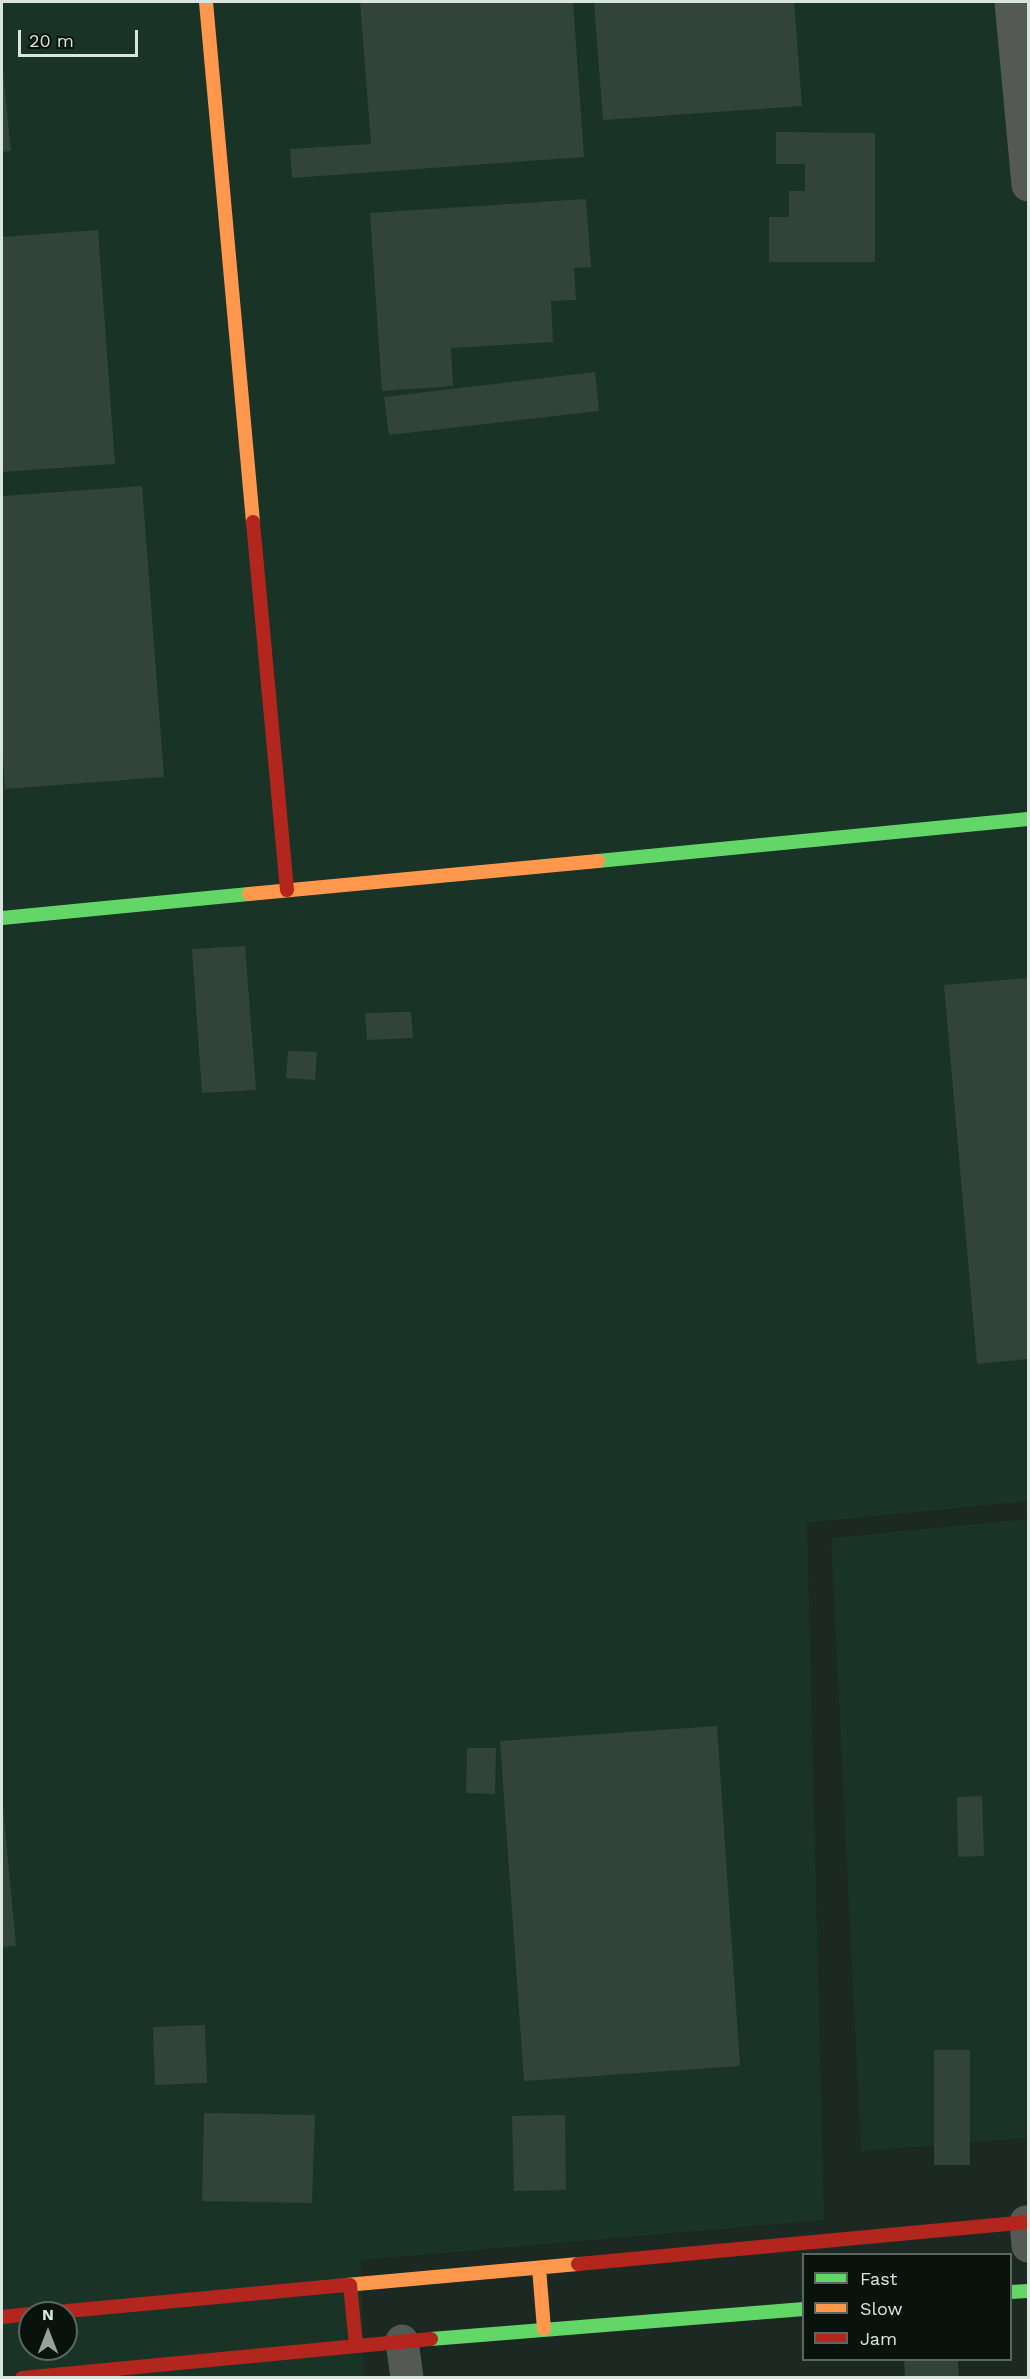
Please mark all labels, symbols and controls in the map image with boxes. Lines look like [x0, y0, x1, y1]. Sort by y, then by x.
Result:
scale bar [21, 18, 141, 56]
text: 20 m [29, 30, 74, 51]
legend [802, 2253, 1012, 2361]
text: Fast [860, 2268, 897, 2289]
text: Slow [860, 2298, 903, 2319]
north arrow [18, 2301, 78, 2361]
text: N [42, 2305, 54, 2324]
text: Jam [860, 2328, 897, 2349]

